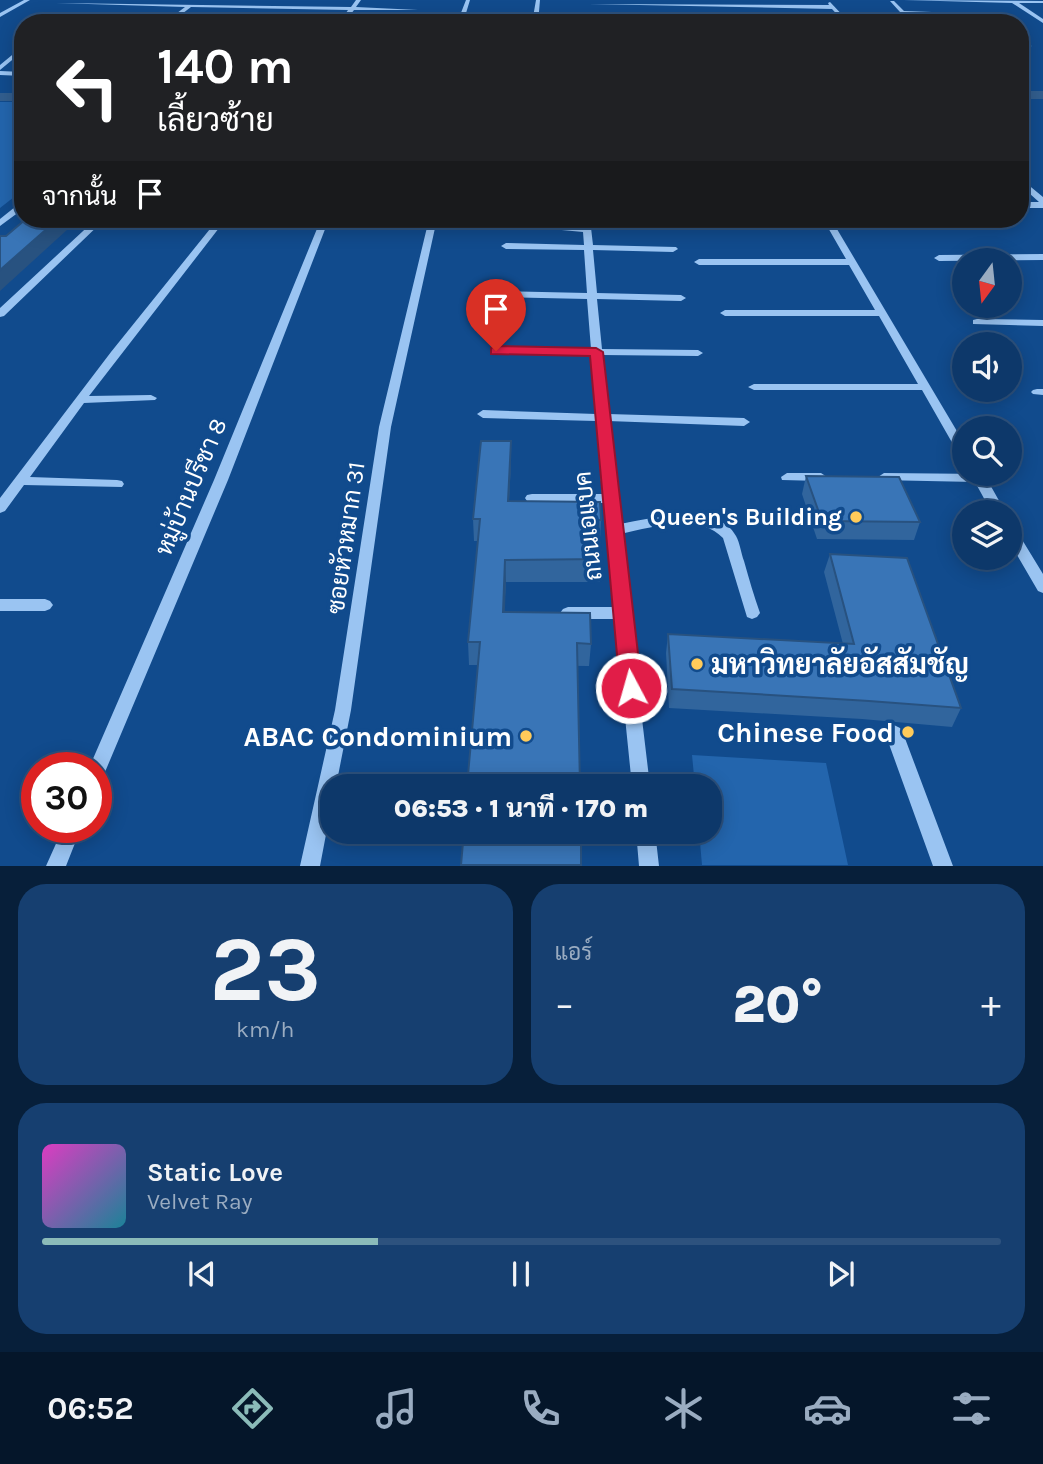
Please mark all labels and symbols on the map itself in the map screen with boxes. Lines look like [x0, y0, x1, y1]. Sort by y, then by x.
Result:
north arrow [952, 248, 1022, 318]
pin [466, 279, 526, 351]
street label: หมู่บ้านปรีชา 8 [149, 414, 235, 561]
street label: ซอยหัวหมาก 31 [321, 460, 371, 616]
street label: ถนนเอแบค [568, 470, 608, 582]
place label: Queen's Building [650, 503, 842, 531]
marker: Queen's Building [848, 509, 864, 525]
place label: มหาวิทยาลัยอัสสัมชัญ [711, 646, 969, 682]
position arrow [594, 651, 668, 725]
marker: มหาวิทยาลัยอัสสัมชัญ [689, 656, 705, 672]
place label: Chinese Food [717, 716, 894, 749]
place label: ABAC Condominium [243, 720, 512, 753]
marker: Chinese Food [900, 724, 916, 740]
marker: ABAC Condominium [518, 728, 534, 744]
speed limit sign: 30 [21, 752, 112, 843]

